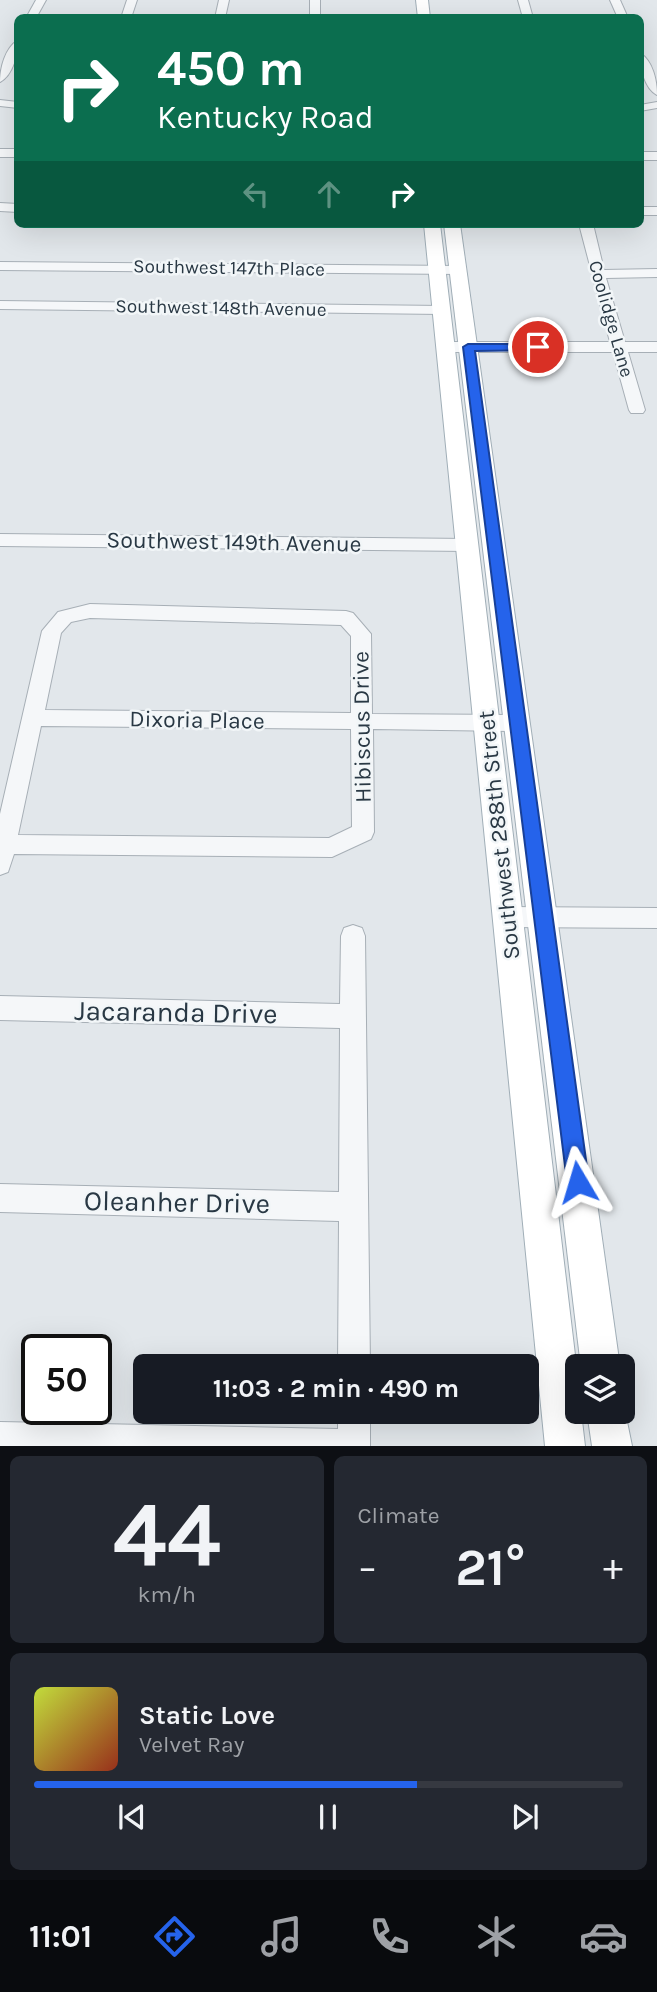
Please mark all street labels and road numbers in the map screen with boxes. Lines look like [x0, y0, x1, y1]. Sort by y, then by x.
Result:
street label: Southwest 147th Place [133, 255, 325, 281]
street label: Coolidge Lane [584, 258, 638, 380]
street label: Southwest 148th Avenue [115, 295, 327, 321]
street label: Southwest 149th Avenue [106, 526, 362, 558]
street label: Hibiscus Drive [347, 651, 377, 803]
street label: Dixoria Place [129, 705, 265, 735]
street label: Southwest 288th Street [472, 709, 526, 961]
street label: Jacaranda Drive [74, 994, 278, 1030]
street label: Oleanher Drive [84, 1184, 270, 1220]

